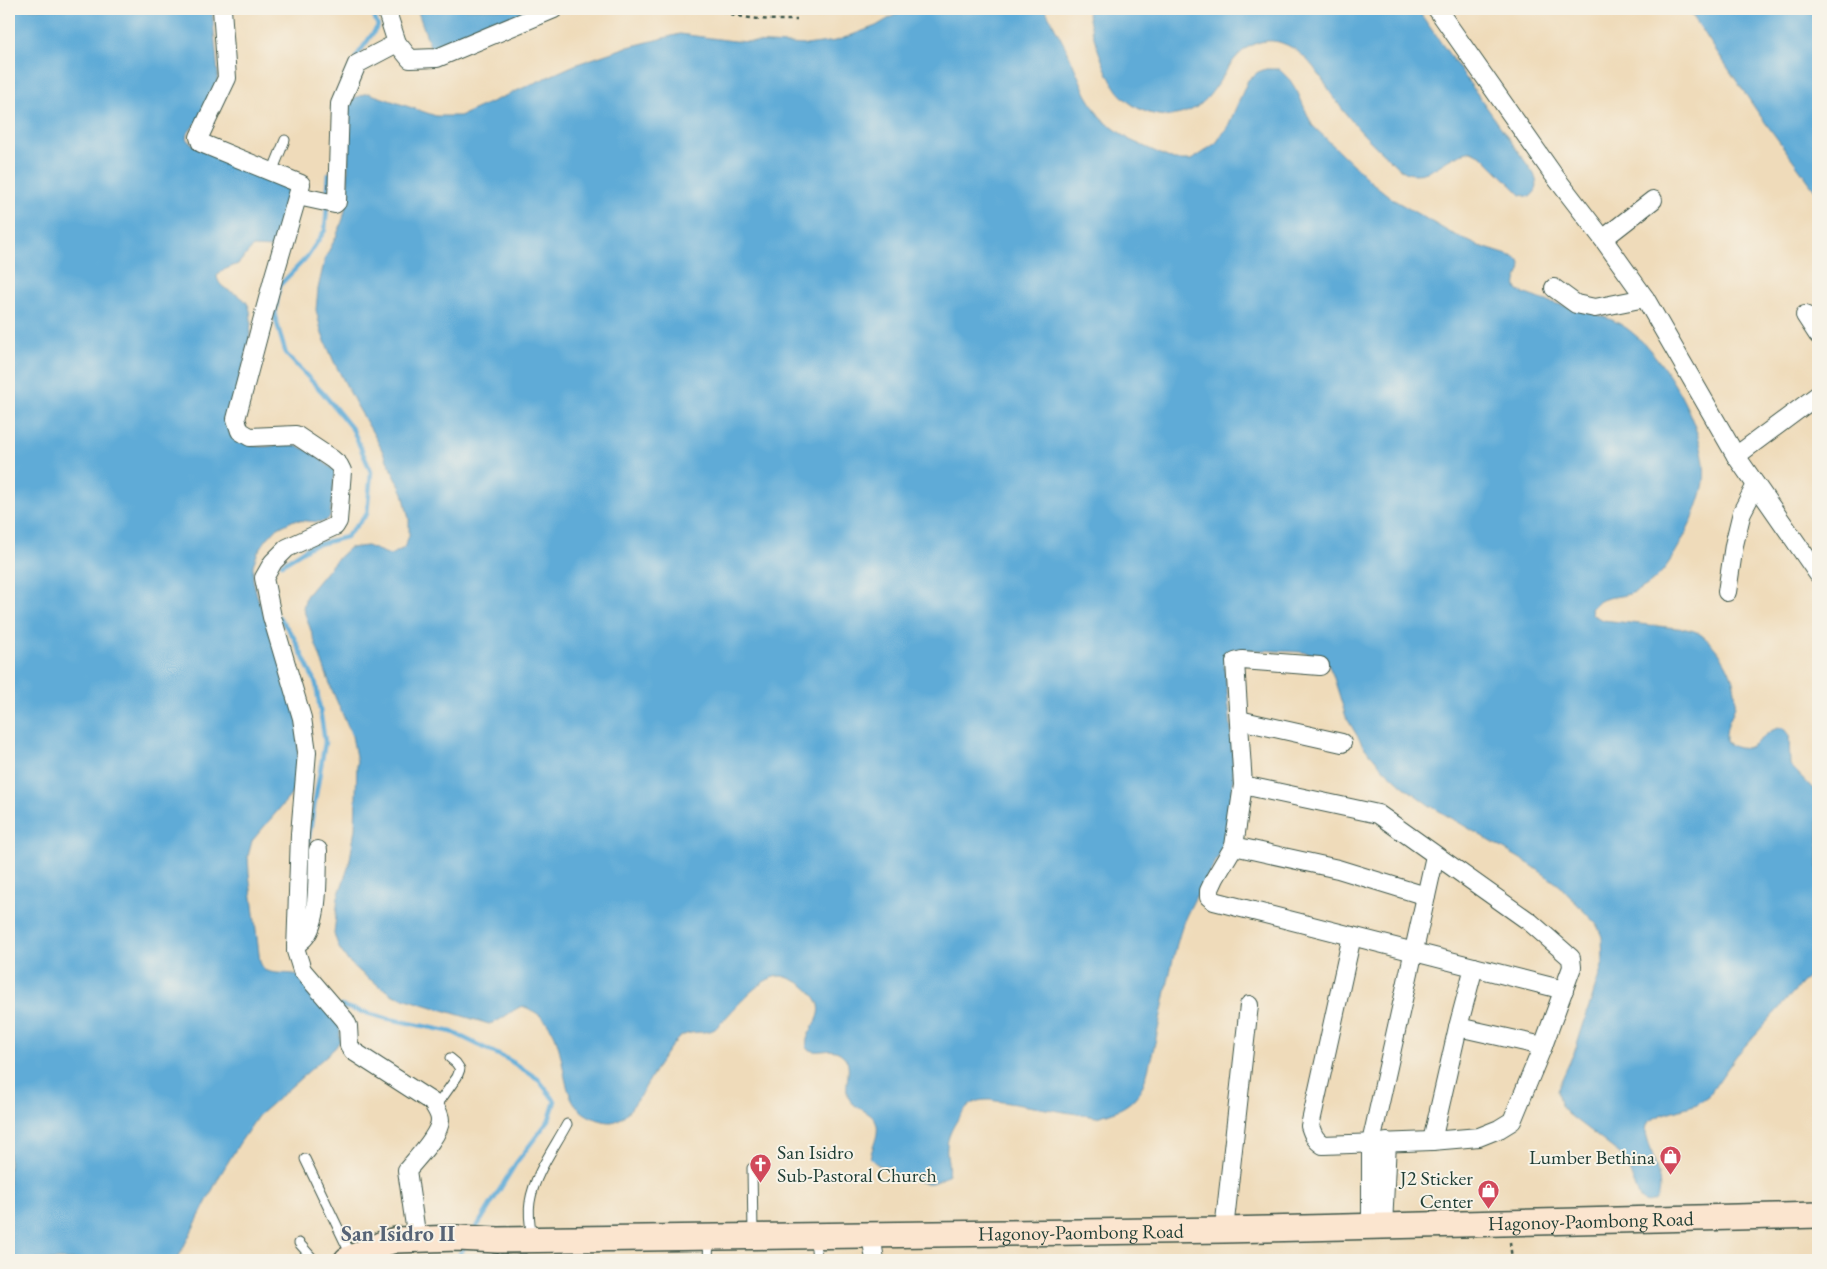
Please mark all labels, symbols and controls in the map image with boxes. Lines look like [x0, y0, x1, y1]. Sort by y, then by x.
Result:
place label: San Isidro Sub-Pastoral Church [777, 1139, 937, 1188]
place label: Lumber Bethina [1529, 1144, 1655, 1170]
shop icon: Lumber Bethina [1659, 1145, 1683, 1176]
church icon: San Isidro Sub-Pastoral Church [749, 1152, 773, 1183]
place label: J2 Sticker Center [1398, 1165, 1473, 1214]
shop icon: J2 Sticker Center [1477, 1178, 1501, 1209]
street label: Hagonoy-Paombong Road [1487, 1205, 1695, 1236]
street label: Hagonoy-Paombong Road [978, 1218, 1185, 1246]
district label: San Isidro II [341, 1219, 455, 1248]

